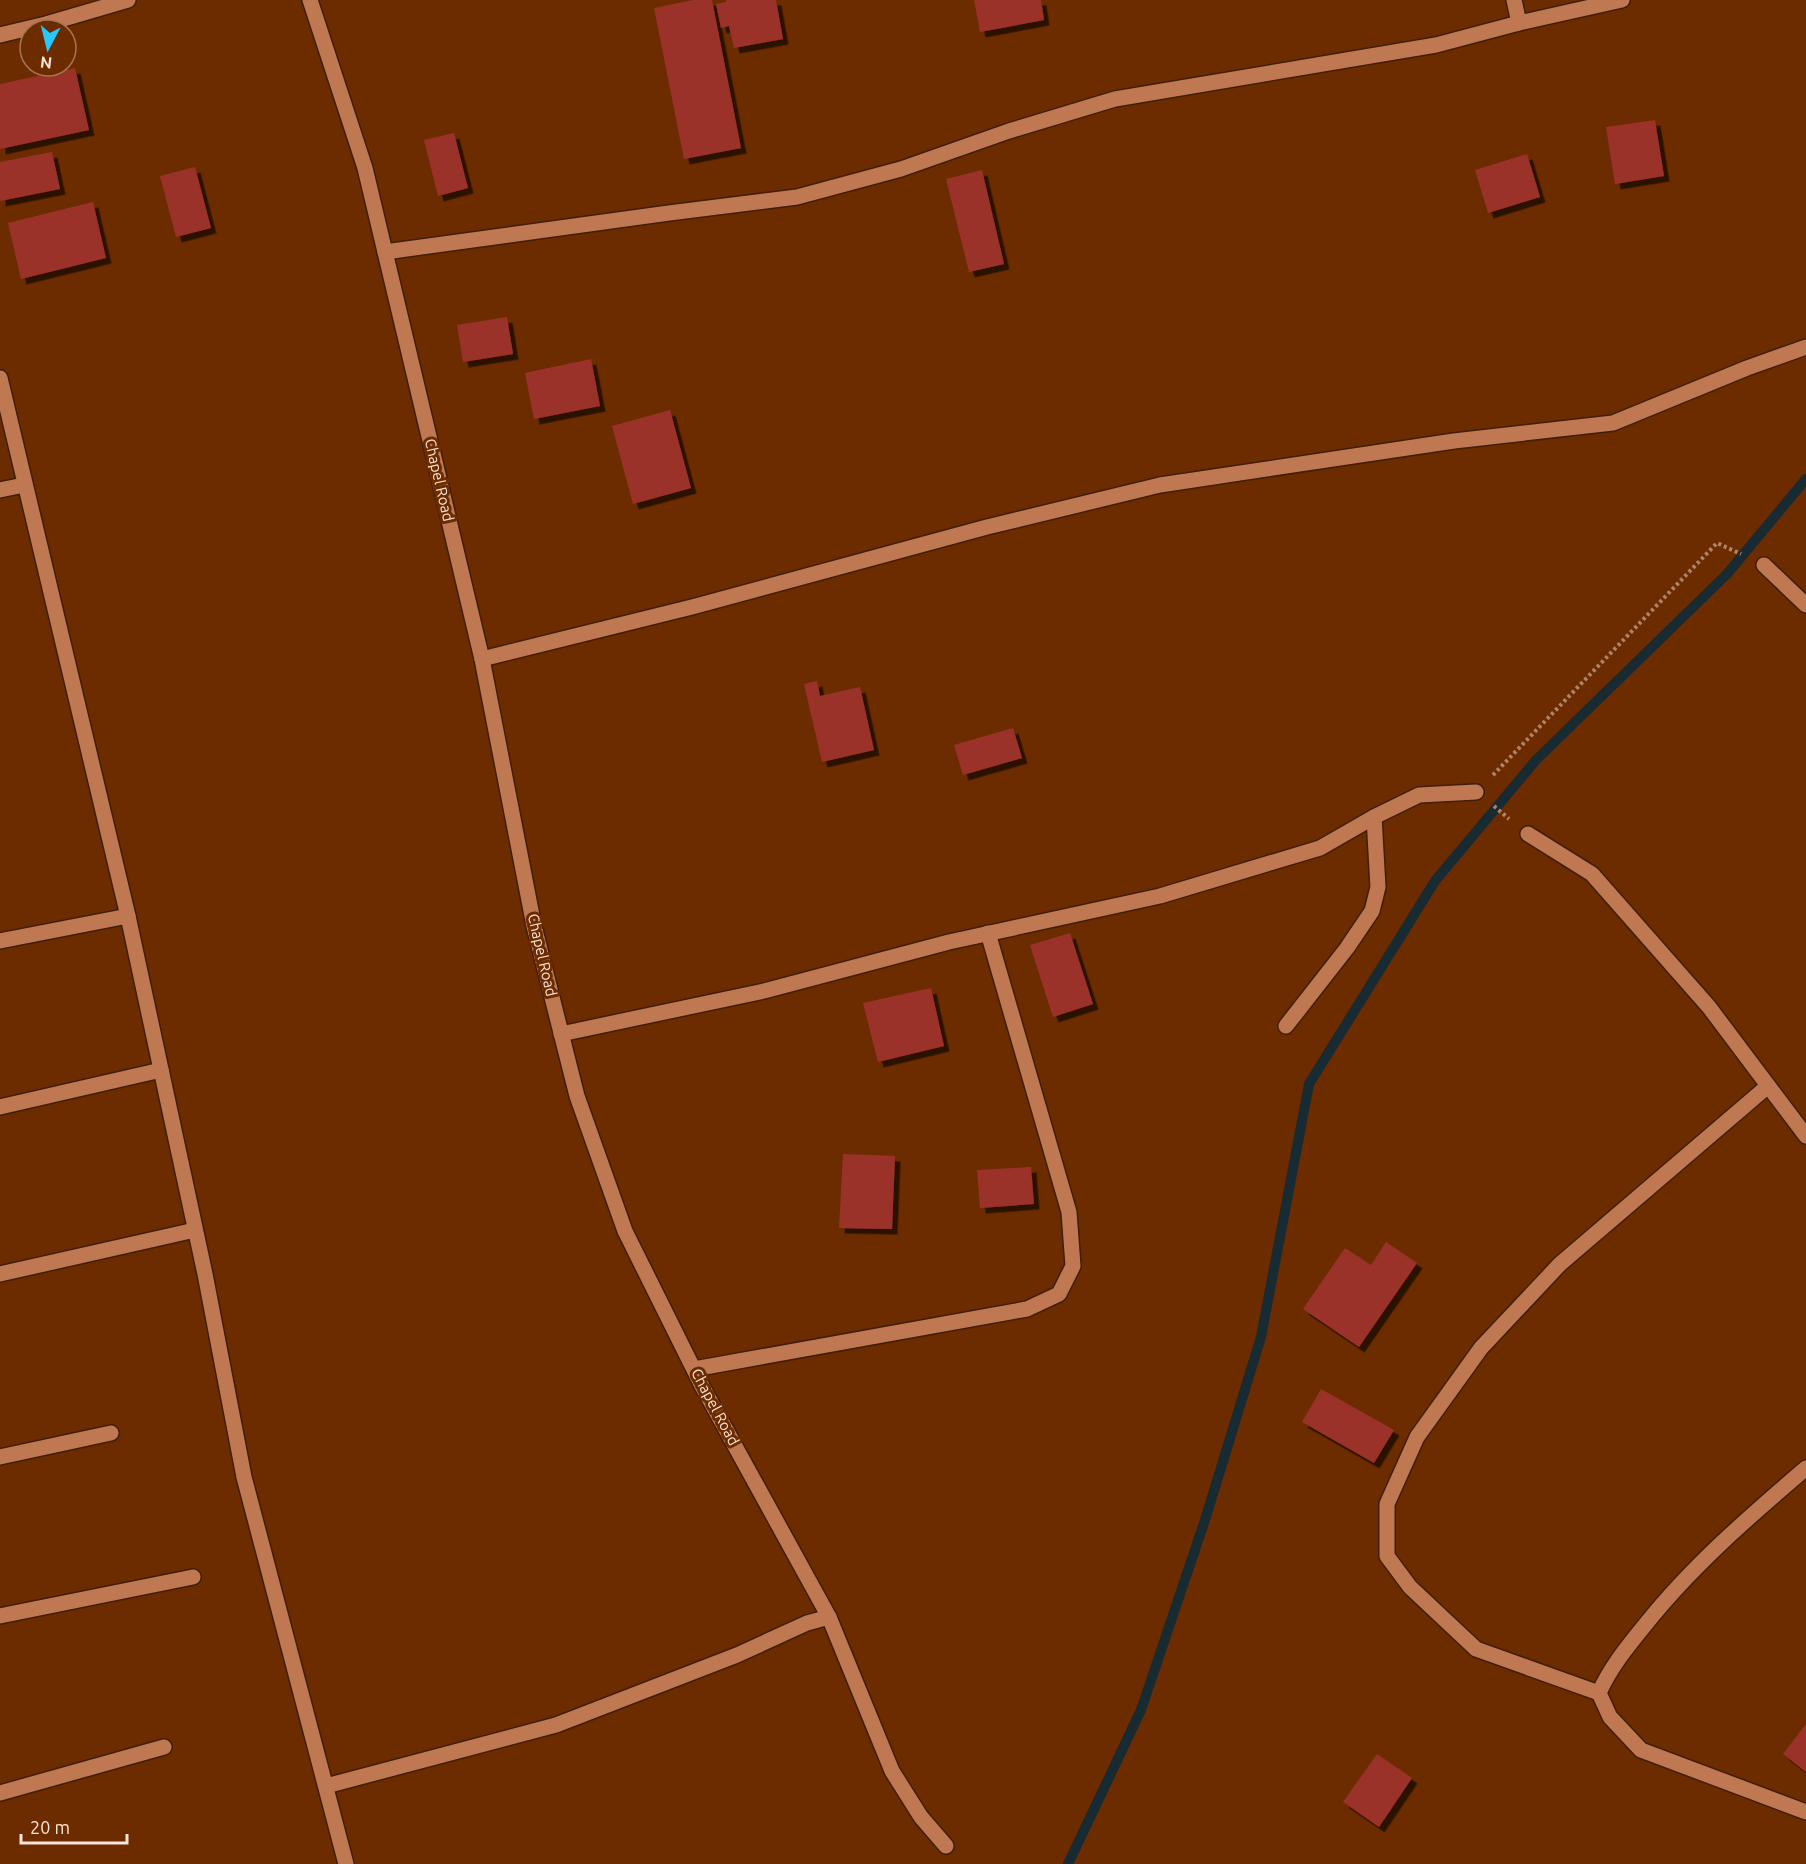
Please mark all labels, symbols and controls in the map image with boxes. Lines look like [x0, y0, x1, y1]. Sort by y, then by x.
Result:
north arrow [18, 18, 78, 78]
text: N [39, 53, 53, 73]
street label: Chapel Road [422, 437, 457, 523]
street label: Chapel Road [525, 912, 560, 998]
street label: Chapel Road [688, 1365, 743, 1448]
scale bar [21, 1807, 128, 1845]
text: 20 m [30, 1817, 70, 1837]

